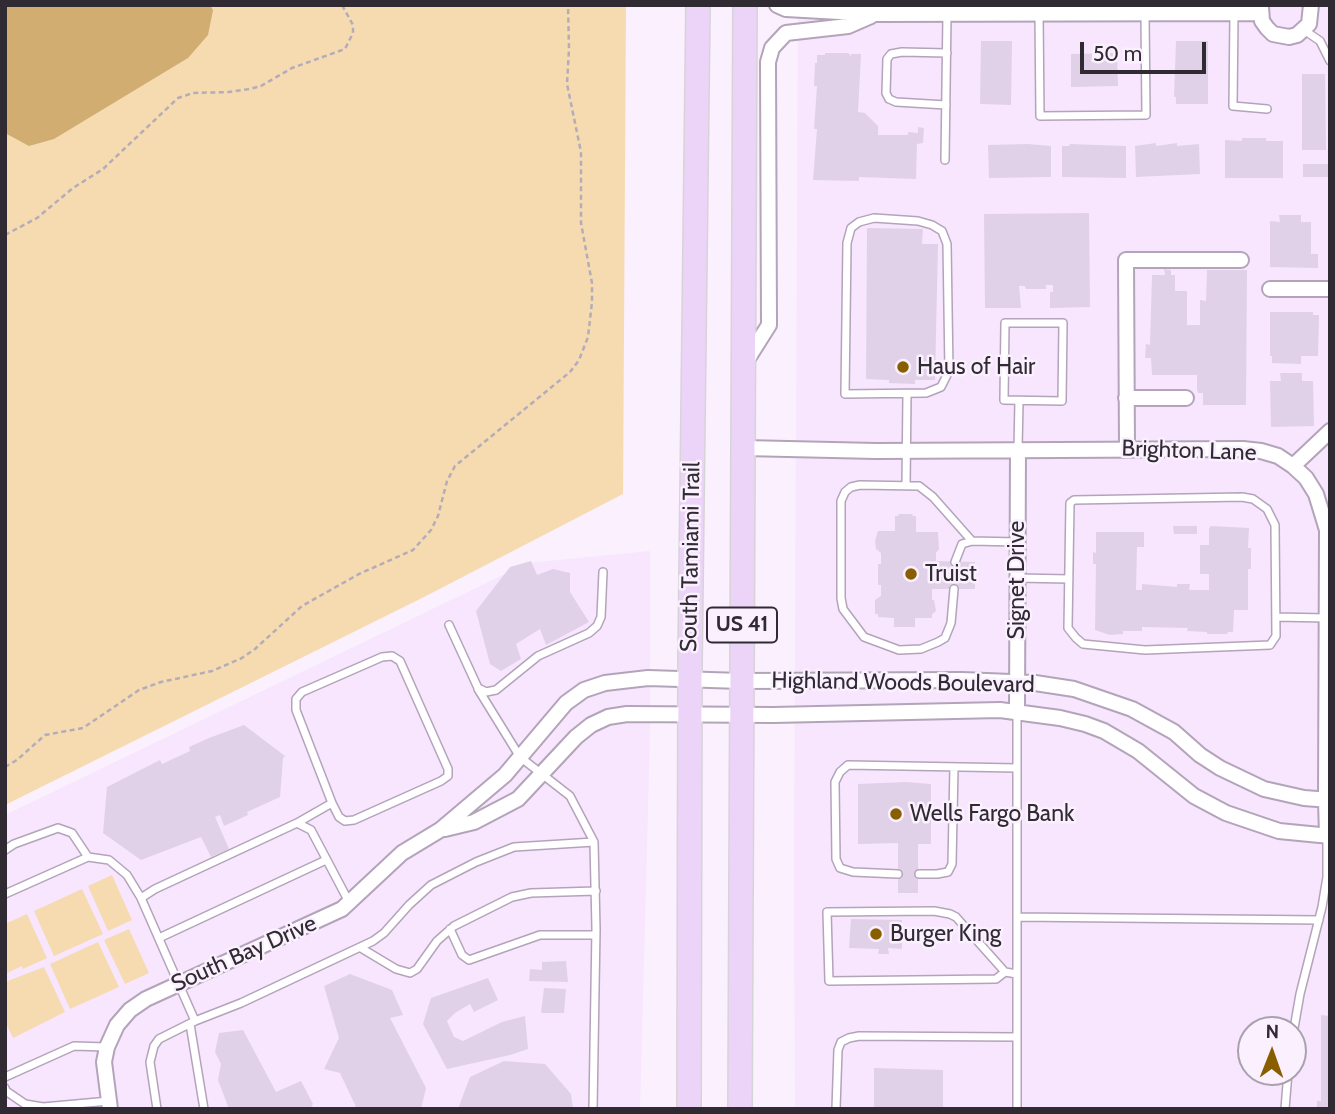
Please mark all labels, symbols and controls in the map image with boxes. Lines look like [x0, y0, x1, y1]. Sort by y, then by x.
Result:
scale bar [1083, 28, 1209, 72]
text: 50 m [1093, 41, 1142, 66]
place label: Haus of Hair [917, 353, 1035, 381]
marker: Haus of Hair [895, 359, 911, 375]
street label: Brighton Lane [1121, 435, 1257, 467]
street label: South Tamiami Trail [676, 462, 706, 652]
street label: Signet Drive [1003, 521, 1031, 639]
place label: Truist [925, 560, 977, 588]
marker: Truist [903, 566, 919, 582]
road number: US 41 [707, 608, 777, 642]
street label: Highland Woods Boulevard [771, 667, 1035, 699]
place label: Wells Fargo Bank [910, 800, 1074, 828]
marker: Wells Fargo Bank [888, 806, 904, 822]
street label: South Bay Drive [167, 910, 321, 998]
place label: Burger King [890, 920, 1001, 948]
marker: Burger King [868, 926, 884, 942]
north arrow [1237, 1016, 1307, 1086]
text: N [1265, 1020, 1279, 1043]

